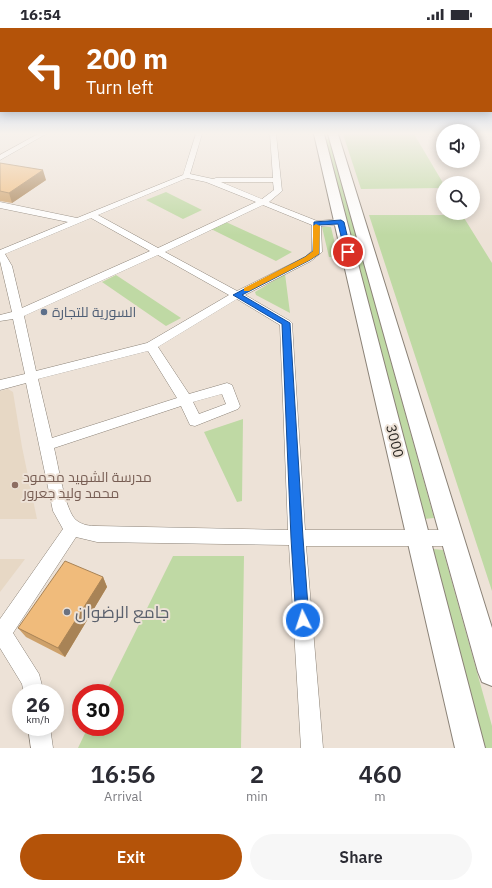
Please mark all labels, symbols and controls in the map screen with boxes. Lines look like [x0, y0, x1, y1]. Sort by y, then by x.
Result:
text: 16:54 [20, 5, 61, 24]
text: 200 m [86, 40, 168, 77]
icon: left [20, 44, 72, 96]
text: Turn left [86, 76, 154, 99]
map controls [436, 124, 480, 220]
button: sound [436, 124, 480, 168]
button: search [436, 176, 480, 220]
pin [331, 235, 365, 269]
icon: arrive [337, 241, 359, 263]
place label: السورية للتجارة [52, 303, 136, 321]
marker: السورية للتجارة [39, 307, 49, 317]
street label: 3000 [382, 423, 408, 459]
place label: مدرسة الشهيد محمود محمد وليد جعرور [22, 468, 152, 502]
marker: مدرسة الشهيد محمود محمد وليد جعرور [10, 480, 20, 490]
position arrow [282, 599, 324, 641]
place label: جامع الرضوان [75, 601, 169, 624]
marker: جامع الرضوان [62, 607, 72, 617]
speed limit sign: 30 [72, 684, 124, 736]
text: 26 [26, 691, 50, 718]
text: km/h [26, 713, 50, 726]
text: 16:56 [90, 758, 156, 790]
text: 2 [250, 758, 264, 790]
text: 460 [358, 758, 402, 790]
text: Arrival [104, 788, 142, 805]
text: min [246, 788, 268, 805]
text: m [374, 788, 386, 805]
button: Exit [20, 834, 242, 880]
button: Share [250, 834, 472, 880]

